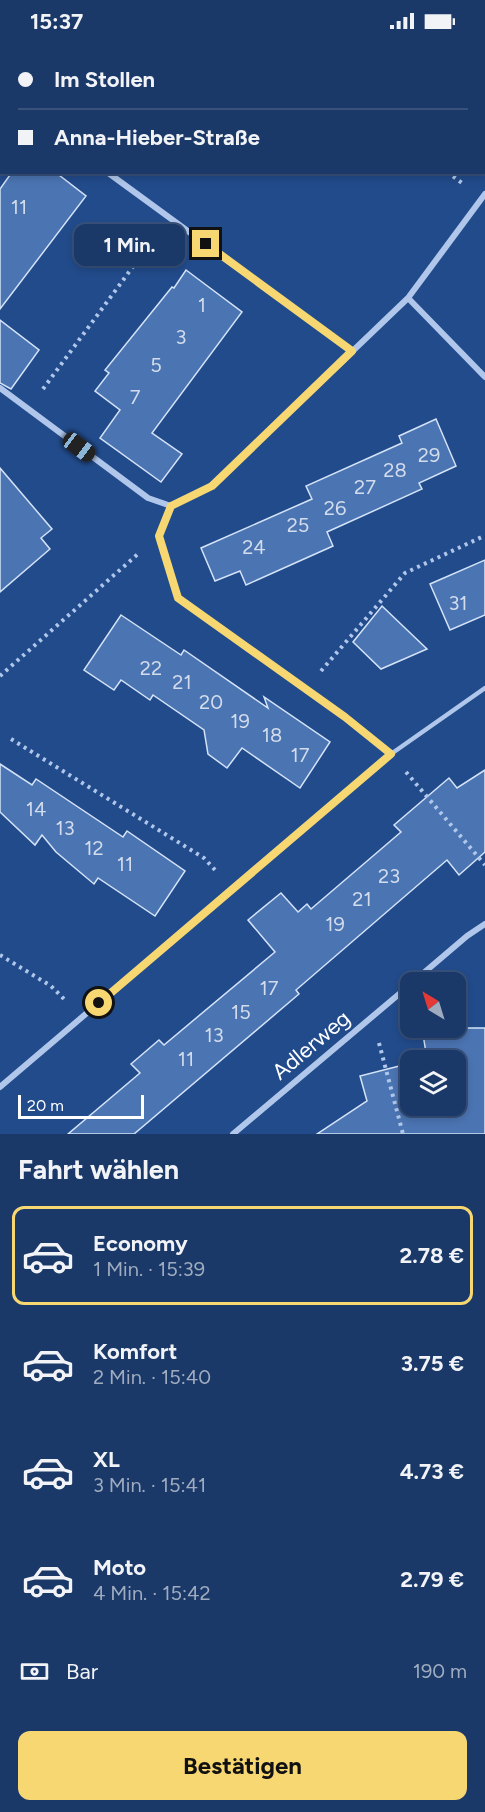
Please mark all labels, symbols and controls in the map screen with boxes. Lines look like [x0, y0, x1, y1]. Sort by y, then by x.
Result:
text: 15:37 [30, 8, 83, 35]
text: Im Stollen [54, 66, 155, 93]
text: Anna-Hieber-Straße [54, 124, 260, 151]
house number: 11 [11, 195, 27, 219]
callout: 1 Min. [74, 223, 185, 265]
route end [192, 230, 219, 257]
text: 1 Min. [104, 233, 155, 257]
house number: 1 [198, 293, 206, 317]
house number: 3 [176, 325, 186, 349]
house number: 5 [150, 353, 162, 377]
house number: 7 [130, 385, 141, 409]
car [59, 429, 99, 465]
house number: 29 [418, 443, 440, 467]
house number: 28 [383, 458, 407, 482]
house number: 27 [354, 475, 376, 499]
house number: 26 [324, 496, 346, 520]
house number: 25 [287, 513, 309, 537]
house number: 24 [242, 535, 266, 559]
house number: 31 [448, 591, 468, 615]
house number: 22 [140, 656, 162, 680]
house number: 21 [172, 670, 192, 694]
house number: 20 [199, 690, 223, 714]
house number: 19 [230, 709, 250, 733]
house number: 18 [262, 723, 282, 747]
house number: 17 [291, 743, 310, 767]
house number: 14 [26, 797, 46, 821]
house number: 13 [55, 816, 75, 840]
house number: 12 [84, 836, 104, 860]
house number: 11 [117, 852, 133, 876]
house number: 23 [378, 864, 400, 888]
house number: 21 [352, 887, 372, 911]
house number: 19 [325, 912, 345, 936]
north arrow [400, 972, 466, 1038]
map controls [400, 972, 466, 1116]
house number: 17 [260, 976, 279, 1000]
route start [85, 989, 112, 1016]
house number: 15 [231, 1000, 251, 1024]
street label: Adlerweg [266, 1004, 356, 1086]
house number: 13 [204, 1023, 224, 1047]
house number: 11 [178, 1047, 194, 1071]
button: layers [400, 1050, 466, 1116]
scale bar [18, 1092, 144, 1120]
text: 20 m [27, 1096, 64, 1115]
text: Fahrt wählen [18, 1153, 179, 1186]
icon: car [21, 1229, 75, 1283]
text: Economy [93, 1230, 188, 1257]
text: 2.78 € [400, 1242, 464, 1269]
text: 1 Min. · 15:39 [93, 1257, 205, 1281]
icon: car [21, 1337, 75, 1391]
text: Komfort [93, 1338, 177, 1365]
text: 3.75 € [401, 1350, 464, 1377]
text: 2 Min. · 15:40 [93, 1365, 211, 1389]
icon: car [21, 1445, 75, 1499]
text: XL [93, 1446, 120, 1473]
text: 4.73 € [400, 1458, 464, 1485]
text: 3 Min. · 15:41 [93, 1473, 206, 1497]
icon: car [21, 1553, 75, 1607]
text: Moto [93, 1554, 146, 1581]
text: 2.79 € [400, 1566, 464, 1593]
text: 4 Min. · 15:42 [93, 1581, 211, 1605]
icon: cash [18, 1655, 51, 1688]
text: Bar [66, 1658, 98, 1685]
text: 190 m [413, 1659, 467, 1683]
button: Bestätigen [18, 1731, 467, 1800]

